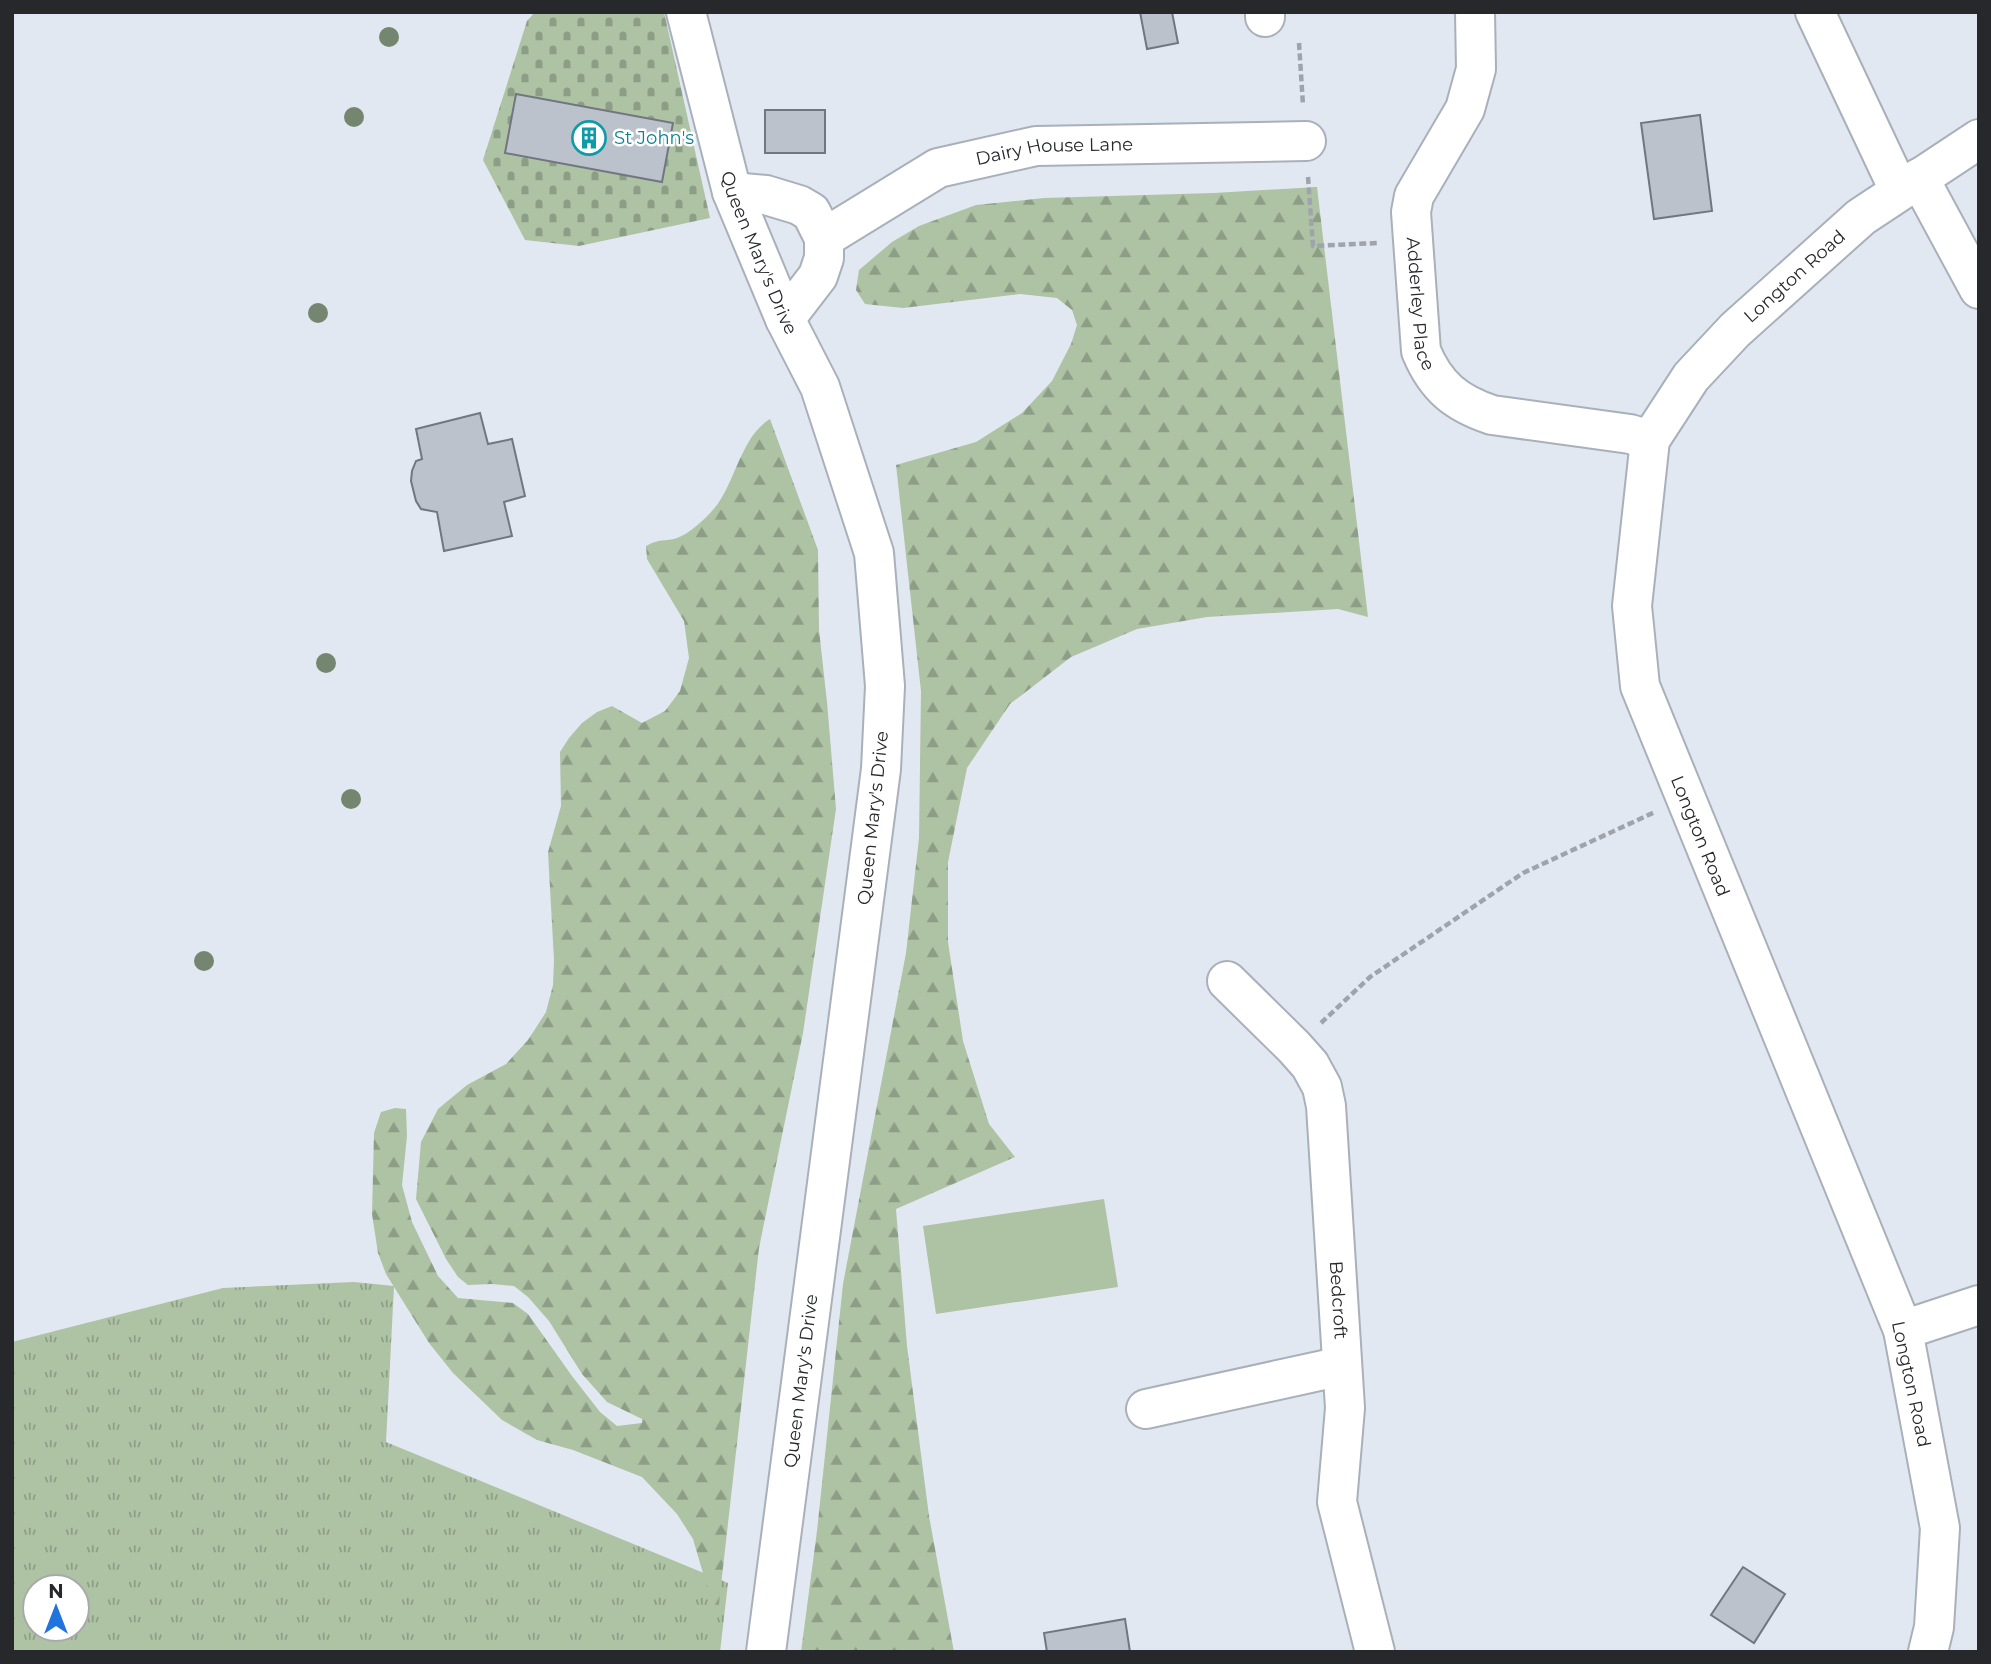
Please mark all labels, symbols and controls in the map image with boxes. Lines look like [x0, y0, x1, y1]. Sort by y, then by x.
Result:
building icon: St John's [570, 119, 608, 157]
place label: St John's [614, 127, 694, 149]
street label: Dairy House Lane [974, 133, 1133, 170]
street label: Queen Mary's Drive [716, 169, 802, 338]
street label: Longton Road [1739, 225, 1850, 328]
street label: Adderley Place [1402, 236, 1440, 375]
street label: Queen Mary's Drive [853, 730, 893, 906]
street label: Longton Road [1666, 772, 1734, 900]
street label: Bedcroft [1325, 1260, 1352, 1340]
street label: Queen Mary's Drive [779, 1293, 823, 1469]
street label: Longton Road [1887, 1319, 1935, 1449]
north arrow [21, 1573, 91, 1643]
text: N [48, 1580, 64, 1603]

